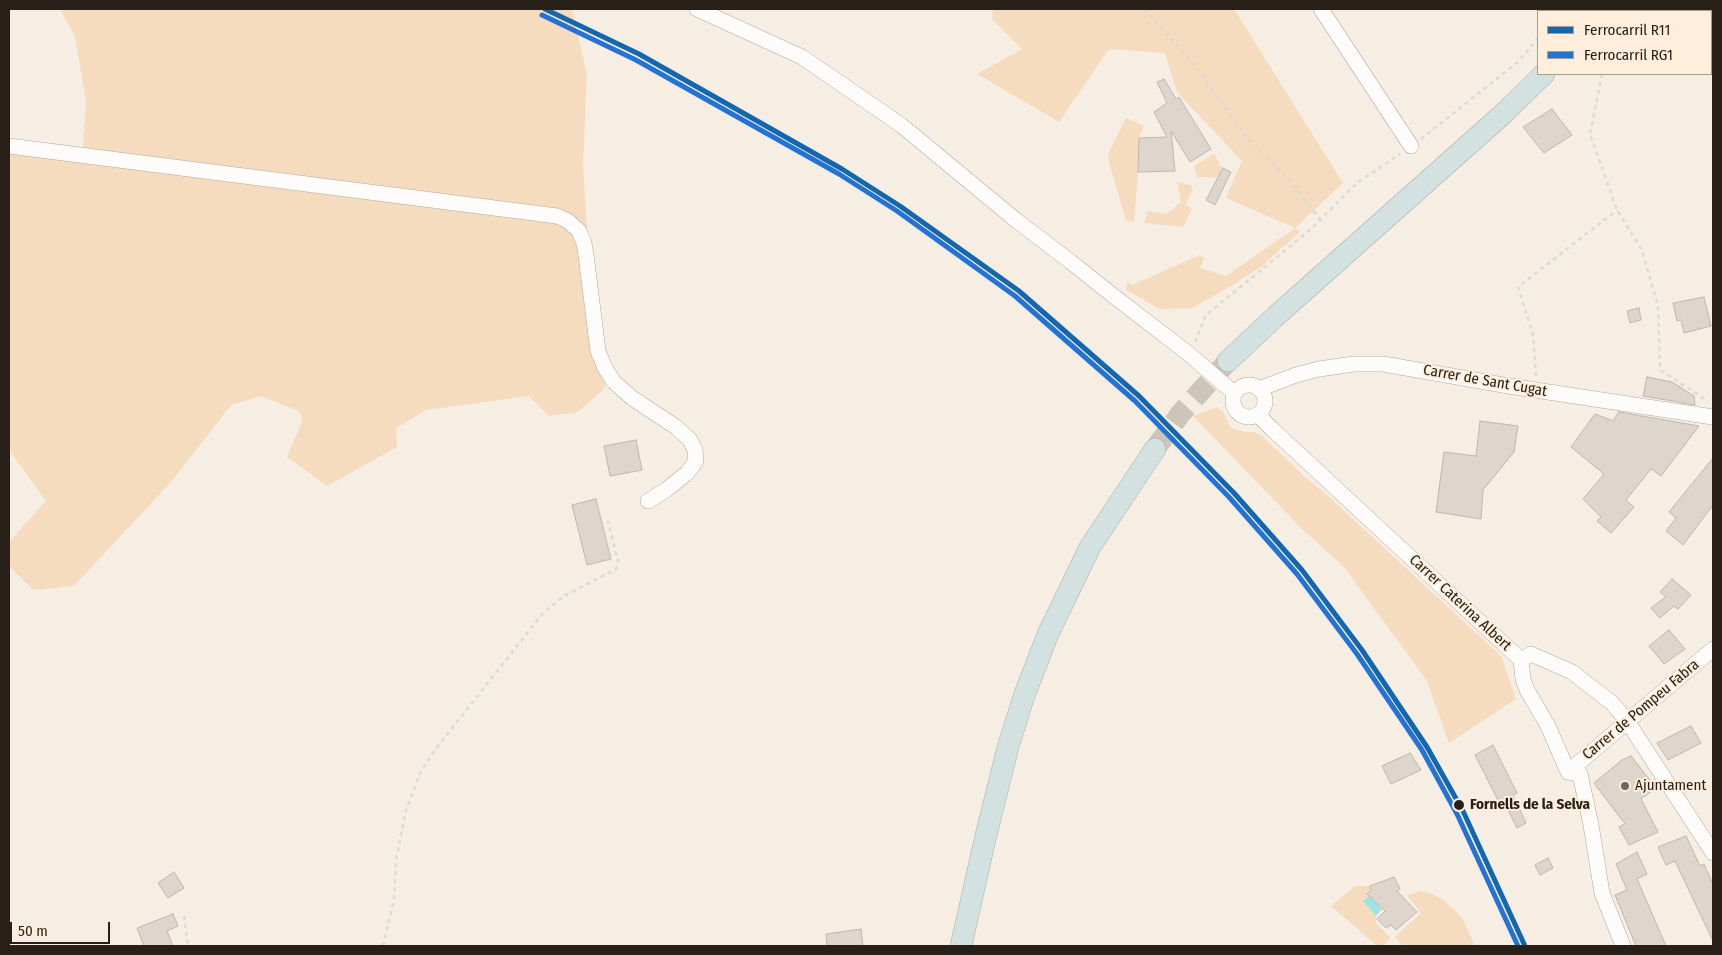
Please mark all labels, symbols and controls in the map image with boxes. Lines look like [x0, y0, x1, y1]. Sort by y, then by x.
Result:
legend [1537, 10, 1712, 75]
text: Ferrocarril R11 [1584, 21, 1670, 39]
text: Ferrocarril RG1 [1584, 46, 1673, 64]
street label: Carrer de Sant Cugat [1422, 361, 1548, 401]
street label: Carrer Caterina Albert [1405, 551, 1515, 655]
street label: Carrer de Pompeu Fabra [1579, 656, 1703, 764]
place label: Ajuntament [1635, 777, 1706, 795]
marker: Ajuntament [1619, 780, 1631, 792]
place label: Fornells de la Selva [1470, 796, 1590, 814]
marker: Fornells de la Selva [1452, 798, 1466, 812]
scale bar [12, 912, 112, 944]
text: 50 m [18, 922, 48, 940]

